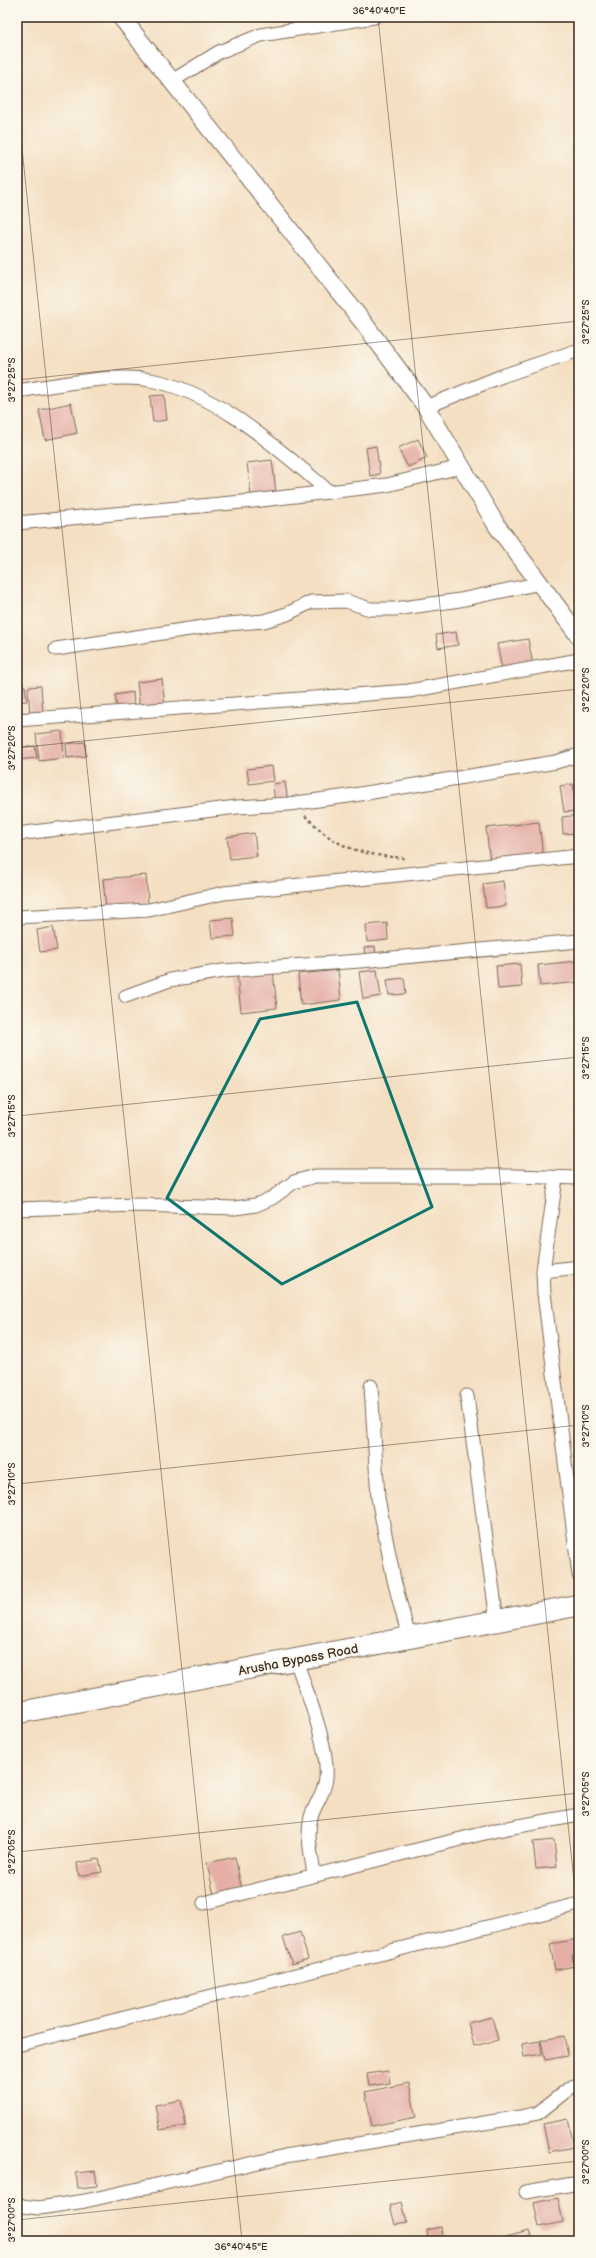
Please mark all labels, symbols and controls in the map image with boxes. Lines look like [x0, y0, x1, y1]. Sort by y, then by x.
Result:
text: 36°40'40"E [352, 5, 406, 17]
text: 3°27'25"S [580, 299, 592, 345]
text: 3°27'25"S [6, 357, 18, 403]
text: 3°27'20"S [580, 667, 592, 713]
text: 3°27'20"S [6, 725, 18, 771]
text: 3°27'15"S [580, 1037, 592, 1080]
text: 3°27'15"S [6, 1095, 18, 1138]
text: 3°27'10"S [580, 1404, 592, 1448]
text: 3°27'10"S [6, 1462, 18, 1506]
street label: Arusha Bypass Road [237, 1641, 360, 1679]
text: 3°27'05"S [580, 1772, 592, 1817]
text: 3°27'05"S [6, 1830, 18, 1875]
text: 3°27'00"S [580, 2139, 592, 2185]
text: 3°27'00"S [6, 2197, 18, 2243]
text: 36°40'45"E [214, 2241, 268, 2253]

